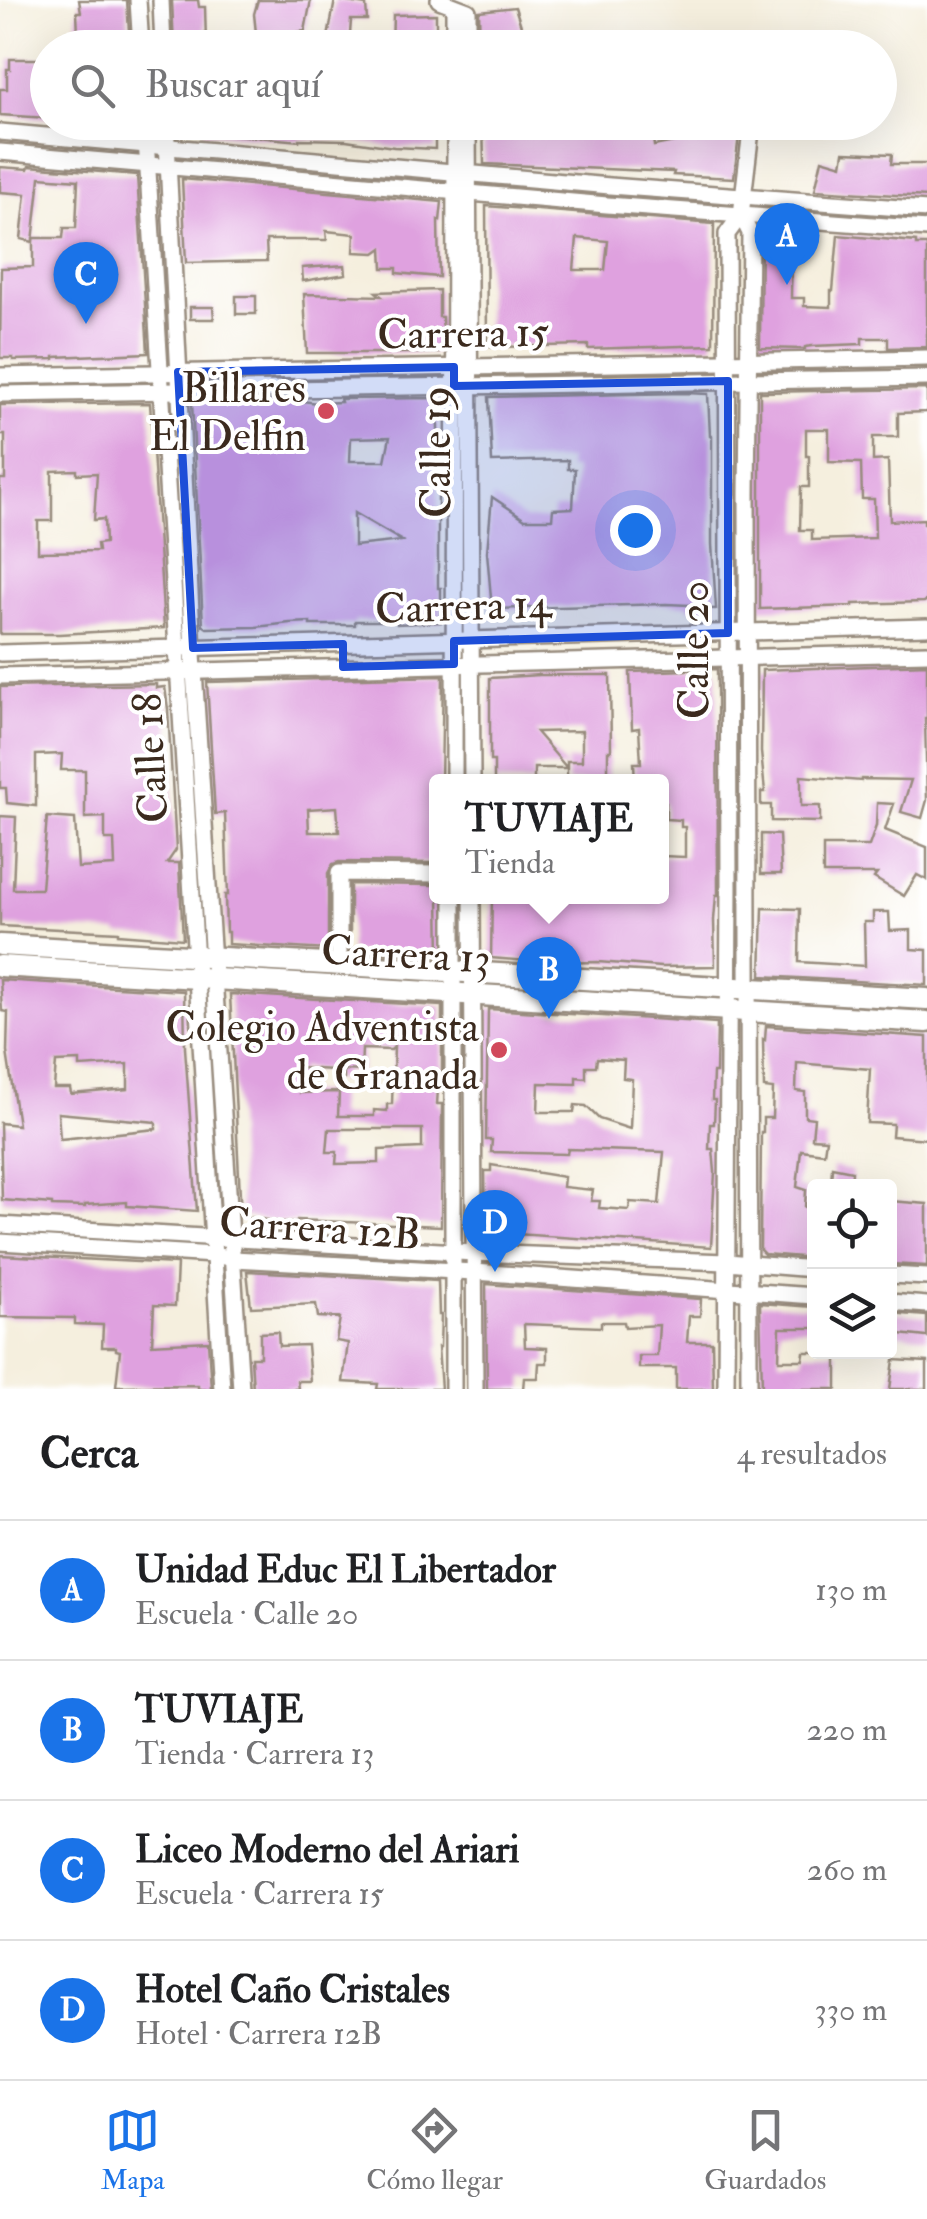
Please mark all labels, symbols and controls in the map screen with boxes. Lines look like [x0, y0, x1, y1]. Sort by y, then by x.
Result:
search box [30, 30, 897, 140]
icon: search [65, 58, 120, 113]
text: Buscar aquí [145, 61, 321, 109]
pin: A [754, 202, 820, 285]
pin: C [54, 242, 118, 324]
street label: Carrera 15 [377, 306, 550, 361]
place label: Billares El Delfin [149, 363, 306, 463]
street label: Calle 19 [411, 386, 463, 518]
marker: Billares El Delfin [315, 400, 337, 422]
your location [610, 505, 661, 556]
street label: Carrera 14 [374, 578, 554, 636]
street label: Calle 20 [669, 581, 721, 719]
street label: Calle 18 [122, 691, 180, 824]
popup [429, 774, 669, 904]
text: TUVIAJE [465, 795, 633, 843]
text: Tienda [465, 843, 555, 883]
street label: Carrera 13 [320, 925, 492, 985]
pin: B [516, 936, 582, 1019]
place label: Colegio Adventista de Granada [165, 1002, 480, 1102]
marker: Colegio Adventista de Granada [488, 1039, 510, 1061]
map controls [807, 1179, 897, 1359]
button: locate [807, 1179, 897, 1269]
pin: D [462, 1190, 528, 1272]
street label: Carrera 12B [217, 1196, 422, 1262]
button: layers [807, 1269, 897, 1359]
text: Cerca [40, 1428, 138, 1480]
text: 4 resultados [737, 1434, 887, 1474]
text: Unidad Educ El Libertador [135, 1546, 556, 1594]
text: A [62, 1570, 83, 1610]
text: 130 m [815, 1570, 887, 1610]
text: Escuela · Calle 20 [135, 1594, 358, 1634]
text: TUVIAJE [135, 1686, 303, 1734]
text: B [62, 1710, 83, 1750]
text: 220 m [807, 1710, 887, 1750]
text: Tienda · Carrera 13 [135, 1734, 374, 1774]
text: Liceo Moderno del Ariari [135, 1826, 519, 1874]
text: C [61, 1850, 84, 1890]
text: 260 m [807, 1850, 887, 1890]
text: Escuela · Carrera 15 [135, 1874, 384, 1914]
text: Hotel Caño Cristales [135, 1966, 450, 2014]
text: D [59, 1990, 86, 2030]
text: 330 m [814, 1990, 887, 2030]
text: Hotel · Carrera 12B [135, 2014, 382, 2054]
tab: Mapa [101, 2103, 165, 2198]
tab: Cómo llegar [366, 2103, 503, 2198]
tab: Guardados [704, 2103, 826, 2198]

